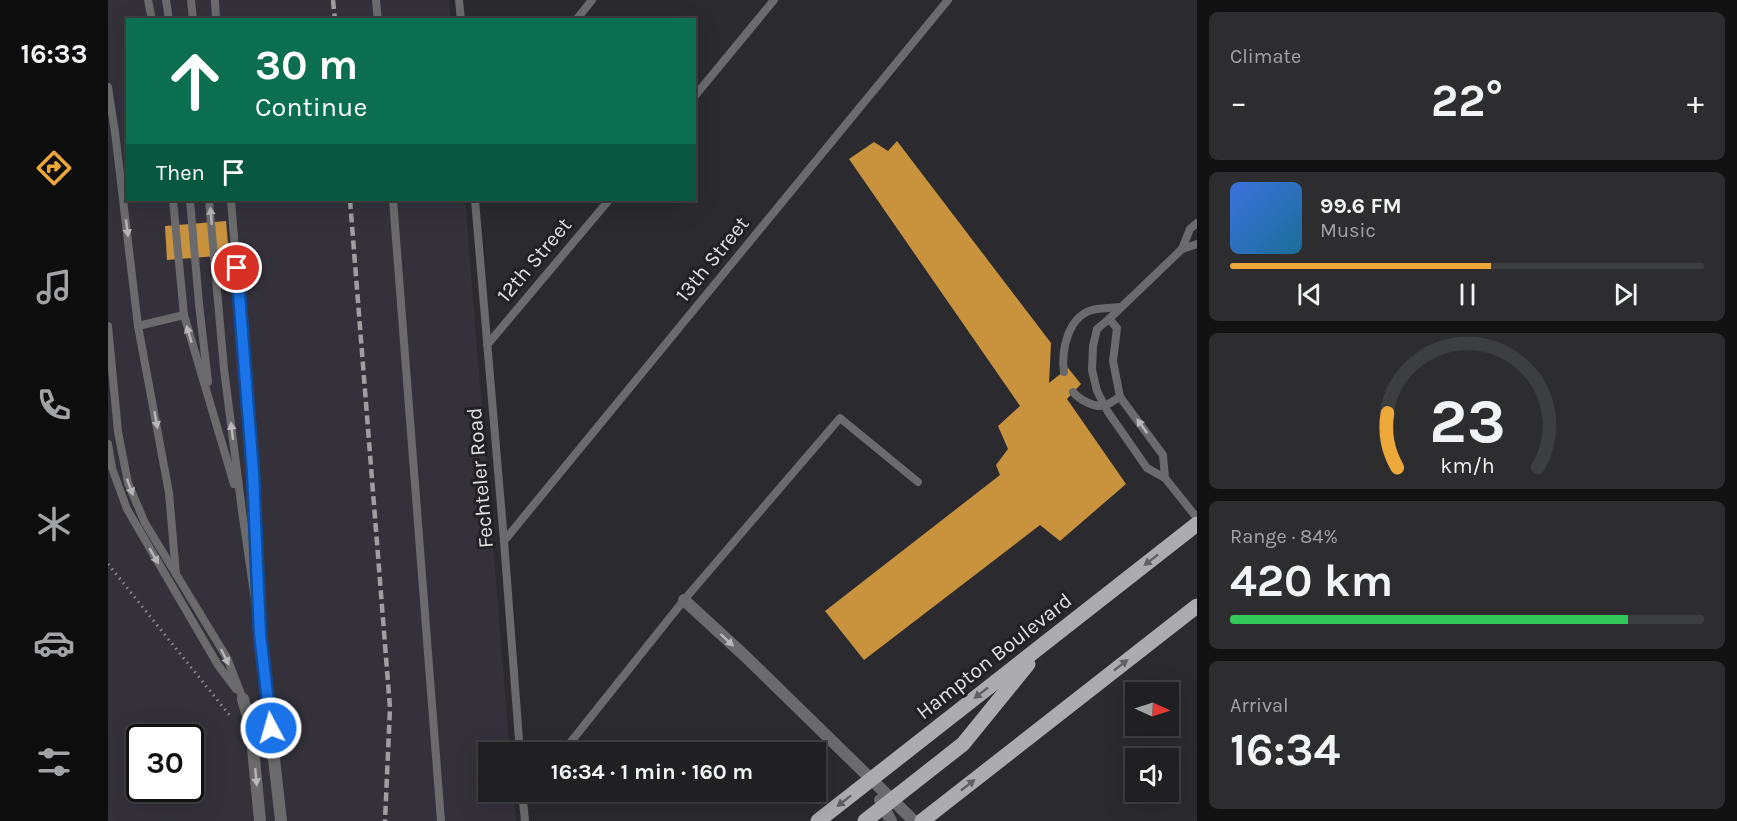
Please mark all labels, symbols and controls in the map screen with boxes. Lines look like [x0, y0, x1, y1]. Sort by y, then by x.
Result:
text: 16:33 [21, 38, 87, 70]
text: 30 m [255, 40, 358, 90]
icon: ahead [156, 42, 234, 120]
text: Climate [1230, 45, 1301, 68]
text: 22° [1431, 75, 1503, 127]
text: − [1230, 83, 1247, 121]
text: + [1687, 83, 1704, 121]
text: Continue [255, 91, 367, 123]
icon: directions [33, 147, 75, 189]
icon: arrive [217, 156, 250, 189]
text: Then [156, 160, 205, 186]
text: 99.6 FM [1320, 193, 1402, 219]
one-way arrow [206, 206, 216, 225]
street label: 13th Street [670, 212, 754, 306]
street label: 12th Street [492, 213, 576, 307]
one-way arrow [122, 218, 131, 237]
text: Music [1320, 219, 1376, 242]
pin [211, 242, 262, 293]
icon: arrive [220, 251, 253, 284]
icon: music [33, 266, 75, 308]
icon: previous [1293, 278, 1326, 311]
icon: pause [1451, 278, 1484, 311]
icon: next [1609, 278, 1642, 311]
one-way arrow [184, 325, 194, 343]
icon: phone [33, 384, 75, 426]
text: 23 [1429, 385, 1505, 458]
street label: Fechteler Road [462, 407, 498, 549]
one-way arrow [152, 411, 161, 430]
one-way arrow [1136, 419, 1148, 435]
one-way arrow [227, 421, 236, 440]
text: km/h [1440, 453, 1494, 478]
one-way arrow [126, 478, 135, 496]
icon: climate [33, 503, 75, 545]
text: Range · 84% [1230, 525, 1338, 548]
one-way arrow [149, 548, 159, 565]
one-way arrow [1143, 553, 1159, 566]
text: 420 km [1230, 555, 1393, 607]
street label: Hampton Boulevard [912, 588, 1076, 724]
icon: car [33, 622, 75, 664]
one-way arrow [719, 633, 734, 646]
one-way arrow [220, 648, 230, 666]
one-way arrow [1114, 659, 1129, 671]
north arrow [1125, 682, 1179, 736]
map controls [1125, 682, 1179, 802]
one-way arrow [973, 687, 989, 700]
text: Arrival [1230, 694, 1289, 717]
position arrow [239, 696, 303, 760]
speed limit sign: 30 [126, 724, 204, 802]
text: 16:34 [1230, 724, 1340, 776]
icon: filters [33, 741, 75, 783]
button: sound [1125, 748, 1179, 802]
text: 16:34 · 1 min · 160 m [551, 759, 753, 785]
one-way arrow [251, 768, 261, 787]
one-way arrow [960, 778, 976, 791]
one-way arrow [836, 794, 852, 807]

